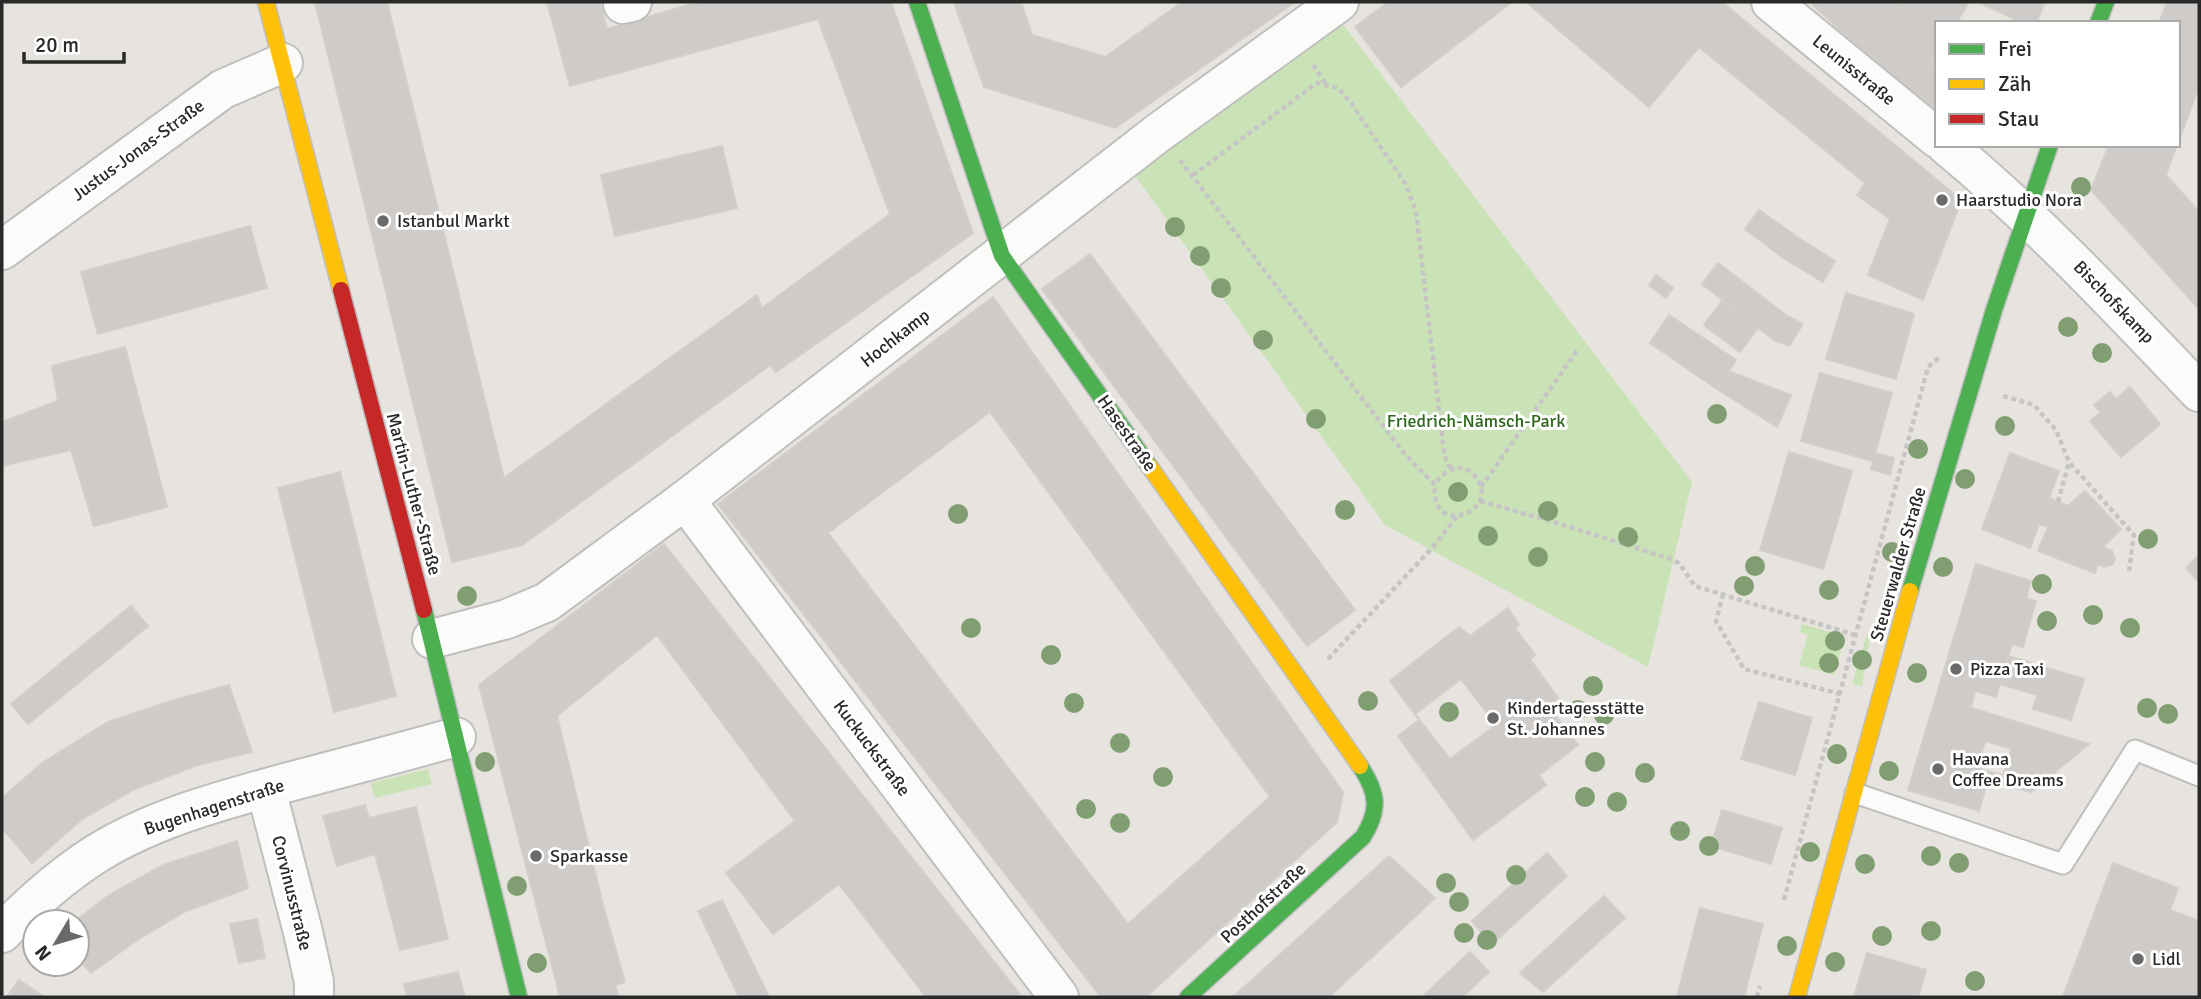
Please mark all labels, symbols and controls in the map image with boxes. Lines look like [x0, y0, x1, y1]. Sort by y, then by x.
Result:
scale bar [24, 21, 124, 65]
legend [1935, 21, 2180, 147]
street label: Leunisstraße [1808, 30, 1900, 110]
text: 20 m [35, 32, 79, 58]
text: Frei [1998, 36, 2032, 62]
text: Zäh [1998, 71, 2032, 97]
street label: Justus-Jonas-Straße [67, 95, 209, 205]
text: Stau [1998, 106, 2039, 132]
place label: Haarstudio Nora [1956, 189, 2082, 211]
marker: Haarstudio Nora [1934, 192, 1950, 208]
place label: Istanbul Markt [397, 210, 510, 232]
marker: Istanbul Markt [375, 213, 391, 229]
street label: Bischofskamp [2069, 256, 2159, 348]
street label: Hochkamp [856, 304, 934, 372]
street label: Hasestraße [1093, 391, 1161, 475]
street label: Martin-Luther-Straße [382, 410, 446, 578]
park label: Friedrich-Nämsch-Park [1387, 410, 1565, 432]
street label: Steuerwalder Straße [1865, 484, 1931, 644]
place label: Pizza Taxi [1970, 658, 2044, 680]
marker: Pizza Taxi [1948, 661, 1964, 677]
street label: Kuckuckstraße [829, 696, 915, 800]
place label: Kindertagesstätte St. Johannes [1507, 697, 1644, 740]
marker: Kindertagesstätte St. Johannes [1485, 710, 1501, 726]
place label: Havana Coffee Dreams [1952, 748, 2064, 791]
marker: Havana Coffee Dreams [1930, 761, 1946, 777]
street label: Bugenhagenstraße [141, 774, 287, 840]
street label: Corvinusstraße [267, 833, 317, 953]
place label: Sparkasse [550, 845, 628, 867]
marker: Sparkasse [528, 848, 544, 864]
street label: Posthofstraße [1216, 858, 1310, 948]
north arrow [21, 908, 91, 978]
text: N [30, 940, 57, 965]
place label: Lidl [2152, 948, 2181, 970]
marker: Lidl [2130, 951, 2146, 967]

